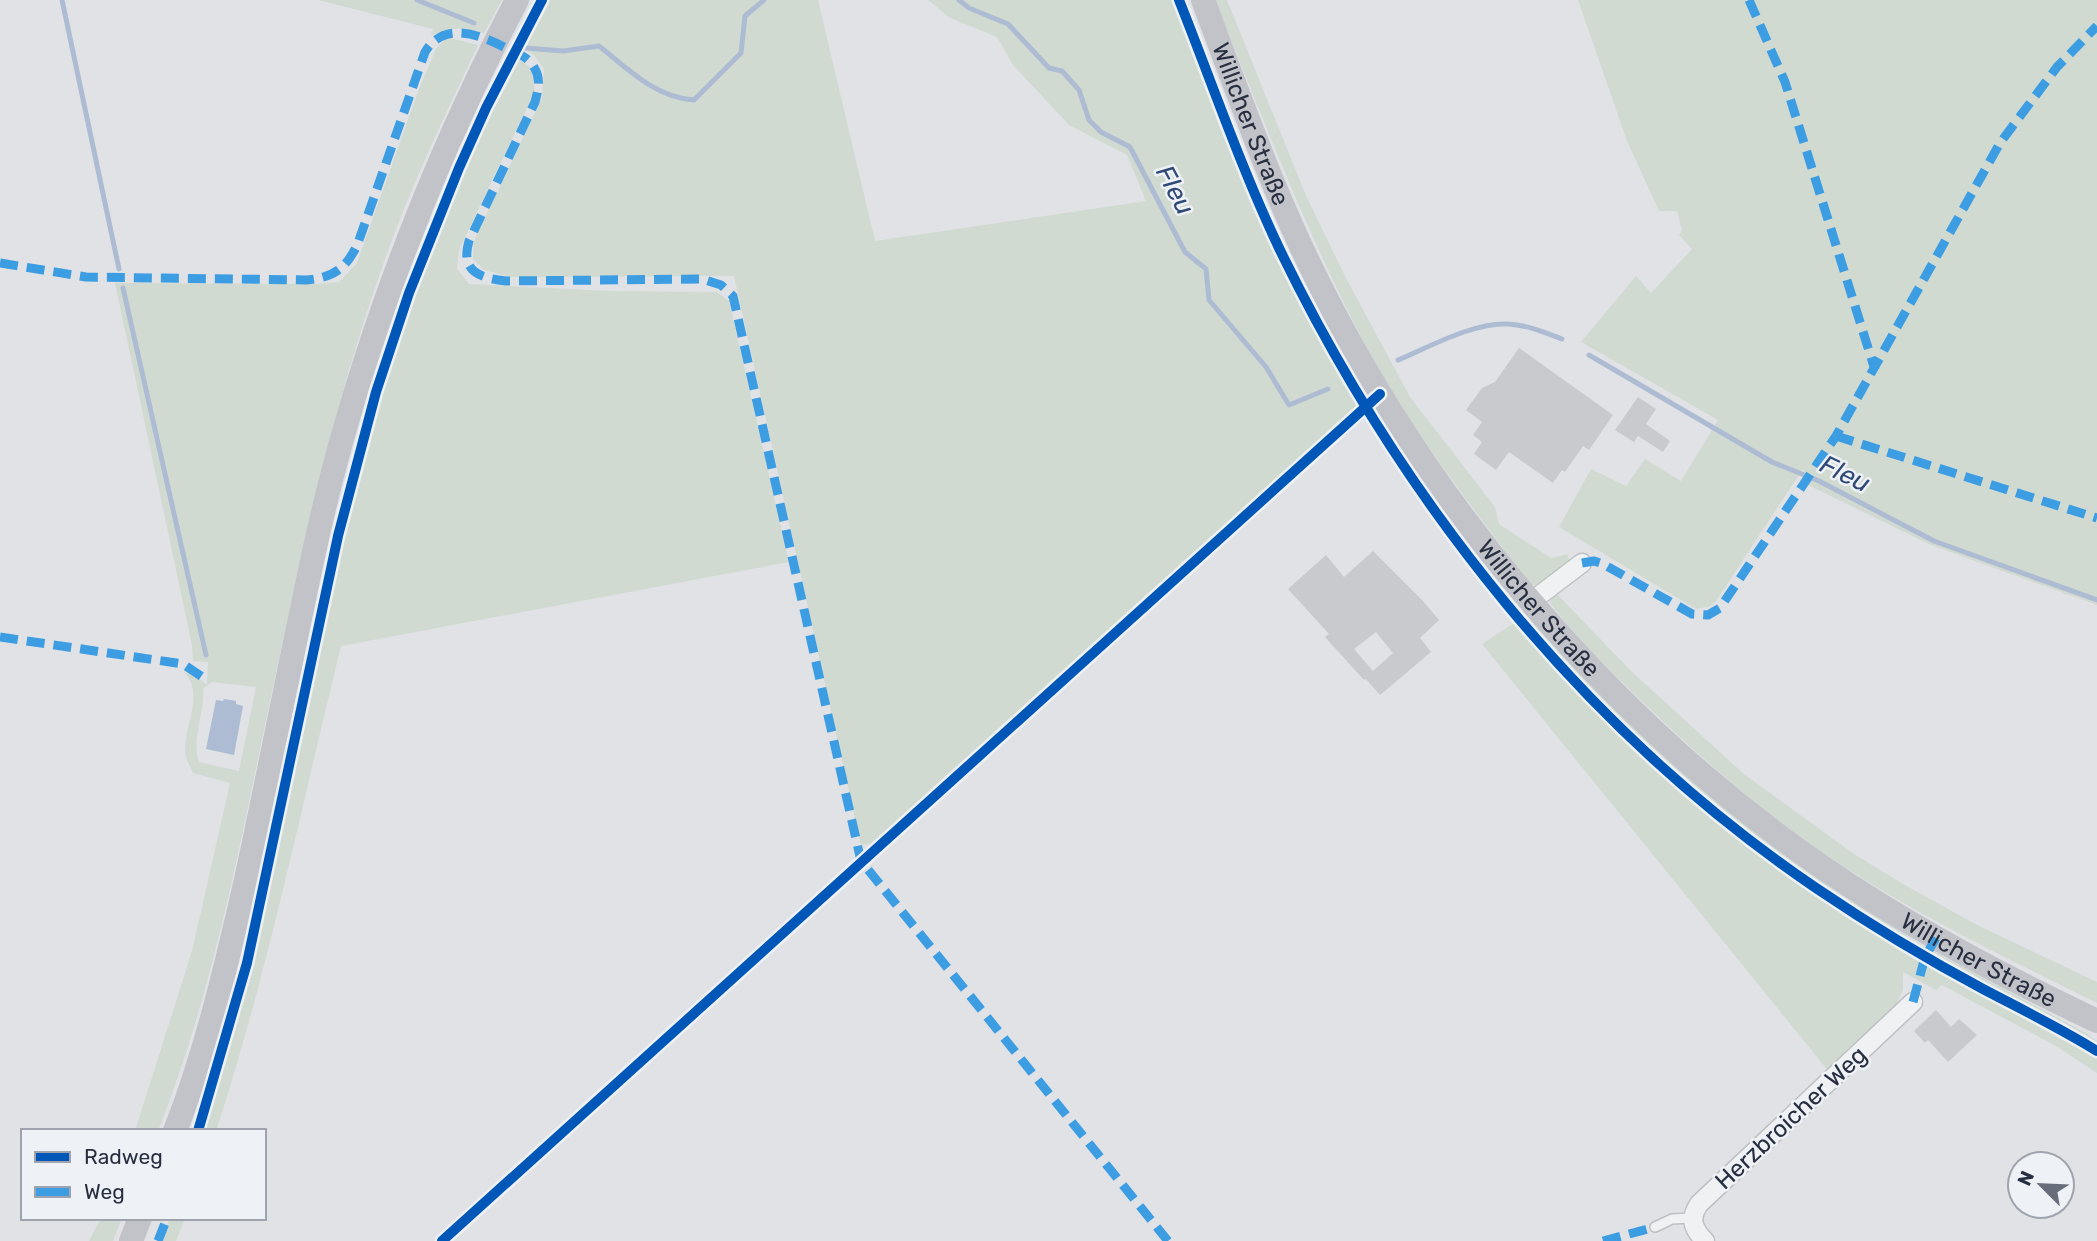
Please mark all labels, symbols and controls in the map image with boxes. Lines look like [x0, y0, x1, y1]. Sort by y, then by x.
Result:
street label: Willicher Straße [1206, 39, 1295, 210]
water label: Fleu [1149, 160, 1201, 220]
water label: Fleu [1815, 449, 1875, 499]
street label: Willicher Straße [1472, 534, 1606, 683]
street label: Willicher Straße [1896, 907, 2061, 1013]
street label: Herzbroicher Weg [1710, 1041, 1872, 1195]
legend [21, 1129, 266, 1220]
text: Radweg [84, 1144, 163, 1169]
north arrow [2006, 1150, 2076, 1220]
text: N [2013, 1167, 2039, 1189]
text: Weg [84, 1179, 125, 1204]

